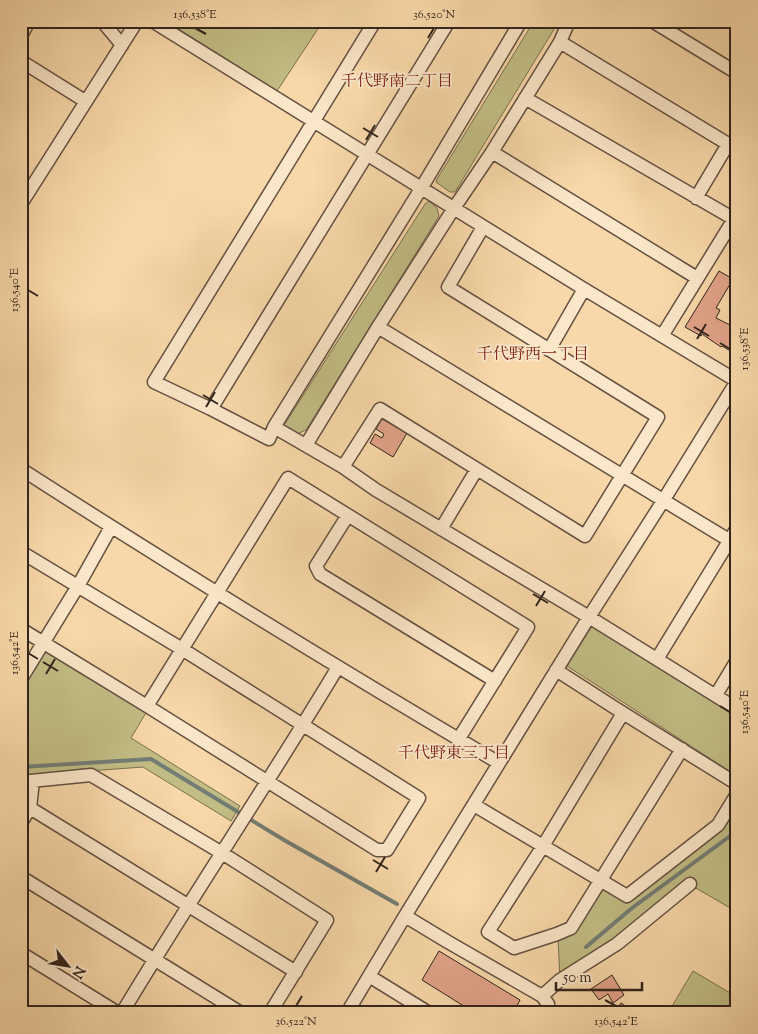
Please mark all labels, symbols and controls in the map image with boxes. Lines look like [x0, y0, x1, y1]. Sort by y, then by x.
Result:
text: 136.538°E [174, 6, 217, 24]
text: 36.520°N [413, 6, 455, 24]
district label: 千代野南二丁目 [341, 71, 453, 94]
text: 136.540°E [6, 267, 24, 312]
text: 136.538°E [736, 327, 754, 370]
district label: 千代野西一丁目 [477, 344, 589, 367]
text: 136.542°E [6, 631, 24, 675]
text: 136.540°E [736, 689, 754, 734]
district label: 千代野東三丁目 [398, 743, 510, 766]
north arrow [42, 942, 92, 992]
scale bar [556, 959, 642, 991]
text: N [66, 962, 89, 982]
text: 50 m [562, 968, 592, 989]
text: 36.522°N [275, 1013, 317, 1031]
text: 136.542°E [594, 1013, 638, 1031]

